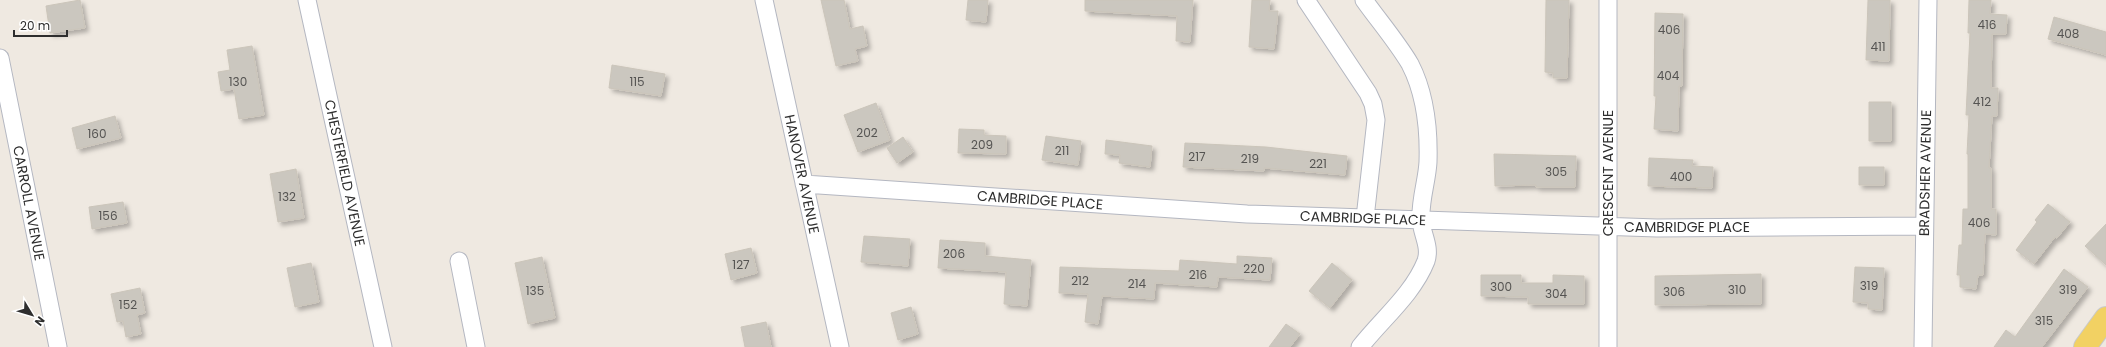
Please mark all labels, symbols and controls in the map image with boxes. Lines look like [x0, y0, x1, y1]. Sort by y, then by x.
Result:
scale bar [14, 12, 67, 38]
house number: 416 [1977, 16, 1997, 33]
text: 20 m [20, 17, 50, 34]
house number: 406 [1658, 21, 1680, 38]
house number: 408 [2057, 25, 2079, 42]
house number: 411 [1870, 38, 1886, 55]
house number: 404 [1657, 67, 1680, 84]
house number: 130 [229, 73, 247, 90]
house number: 115 [629, 73, 645, 90]
house number: 412 [1973, 93, 1991, 110]
street label: CHESTERFIELD AVENUE [320, 98, 370, 248]
street label: CRESCENT AVENUE [1598, 110, 1618, 236]
street label: BRADSHER AVENUE [1914, 110, 1936, 236]
street label: HANOVER AVENUE [780, 113, 824, 235]
house number: 202 [856, 124, 878, 141]
house number: 160 [88, 125, 107, 142]
house number: 209 [971, 136, 993, 153]
house number: 211 [1055, 142, 1069, 159]
street label: CARROLL AVENUE [8, 144, 50, 262]
house number: 217 [1188, 148, 1206, 165]
house number: 219 [1241, 150, 1259, 167]
house number: 221 [1309, 155, 1327, 172]
house number: 305 [1545, 163, 1567, 180]
house number: 400 [1670, 168, 1692, 185]
street label: CAMBRIDGE PLACE [976, 186, 1104, 214]
house number: 132 [278, 188, 296, 205]
street label: CAMBRIDGE PLACE [1300, 206, 1426, 230]
house number: 156 [99, 207, 118, 224]
house number: 406 [1968, 214, 1990, 231]
street label: CAMBRIDGE PLACE [1624, 217, 1750, 237]
house number: 206 [943, 245, 965, 262]
house number: 127 [732, 256, 750, 273]
house number: 220 [1243, 260, 1265, 277]
house number: 216 [1189, 266, 1207, 283]
house number: 212 [1071, 272, 1089, 289]
house number: 214 [1128, 275, 1147, 292]
house number: 319 [1860, 277, 1878, 294]
house number: 300 [1490, 278, 1512, 295]
house number: 310 [1728, 281, 1746, 298]
house number: 319 [2059, 281, 2077, 298]
house number: 135 [526, 282, 544, 299]
house number: 306 [1663, 283, 1685, 300]
house number: 304 [1545, 285, 1568, 302]
north arrow [12, 295, 52, 335]
house number: 152 [119, 296, 137, 313]
house number: 315 [2035, 312, 2053, 329]
text: N [31, 313, 49, 329]

